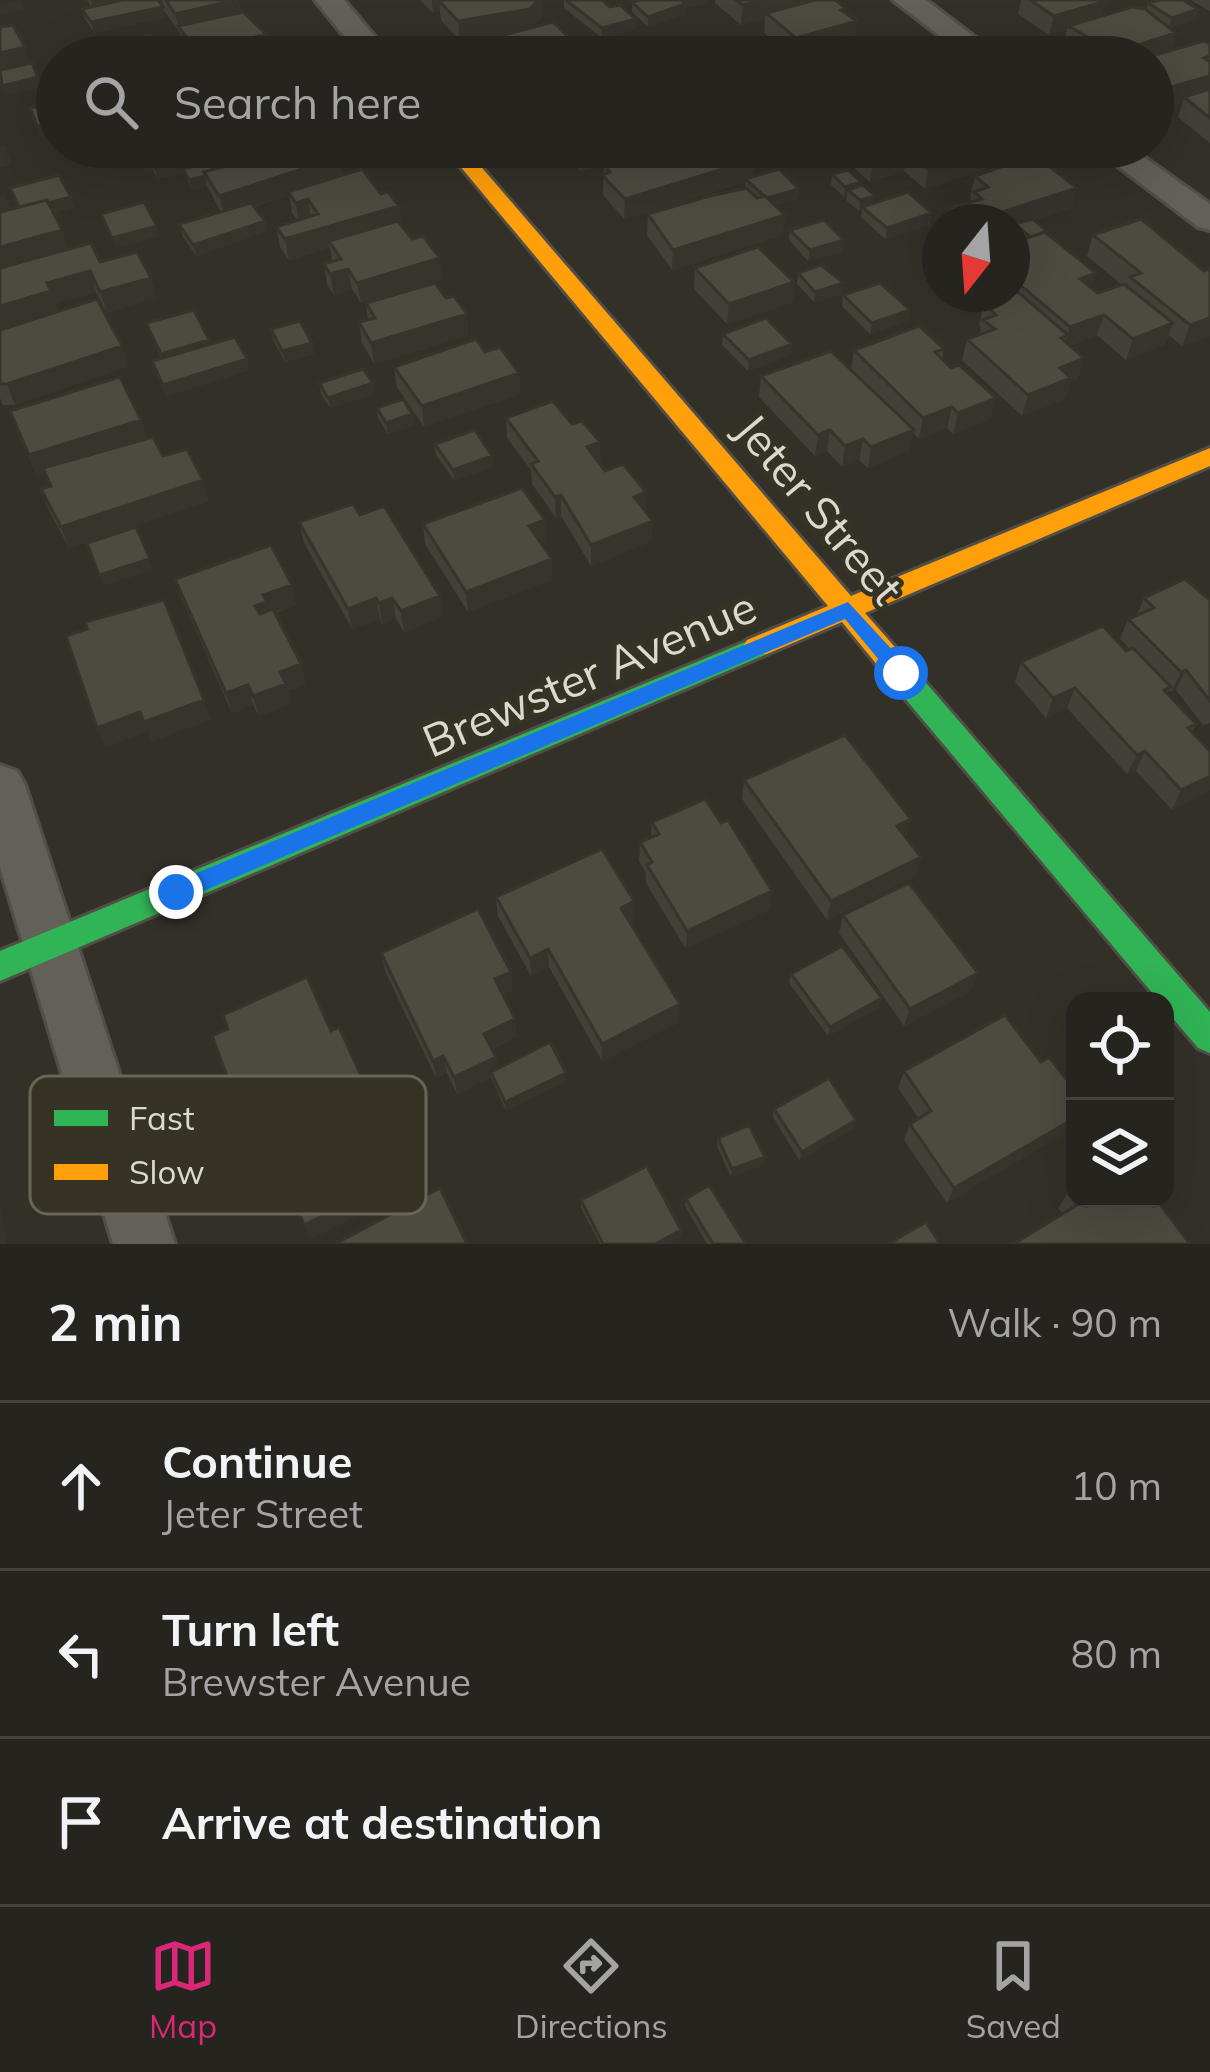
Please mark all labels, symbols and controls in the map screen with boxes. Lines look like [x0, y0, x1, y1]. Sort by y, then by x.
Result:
search box [36, 36, 1174, 168]
icon: search [78, 69, 144, 135]
text: Search here [174, 74, 421, 130]
north arrow [922, 204, 1030, 312]
street label: Jeter Street [724, 401, 916, 615]
street label: Brewster Avenue [414, 578, 764, 768]
route start [874, 646, 928, 700]
route end [149, 865, 203, 919]
map controls [1066, 992, 1174, 1208]
button: locate [1066, 992, 1174, 1100]
legend [30, 1076, 426, 1214]
text: Fast [129, 1097, 194, 1138]
button: layers [1066, 1100, 1174, 1208]
text: Slow [129, 1151, 205, 1192]
text: 2 min [48, 1290, 183, 1354]
text: Walk · 90 m [948, 1298, 1162, 1347]
text: Continue [162, 1433, 352, 1489]
icon: ahead [48, 1453, 114, 1519]
text: 10 m [1071, 1461, 1162, 1510]
text: Jeter Street [162, 1489, 363, 1538]
text: Turn left [162, 1601, 339, 1657]
icon: left [48, 1621, 114, 1687]
text: 80 m [1071, 1629, 1162, 1678]
text: Brewster Avenue [162, 1657, 471, 1706]
icon: arrive [48, 1789, 114, 1855]
text: Arrive at destination [162, 1794, 602, 1850]
tab: Map [149, 1933, 217, 2046]
tab: Directions [515, 1933, 668, 2046]
tab: Saved [966, 1933, 1061, 2046]

